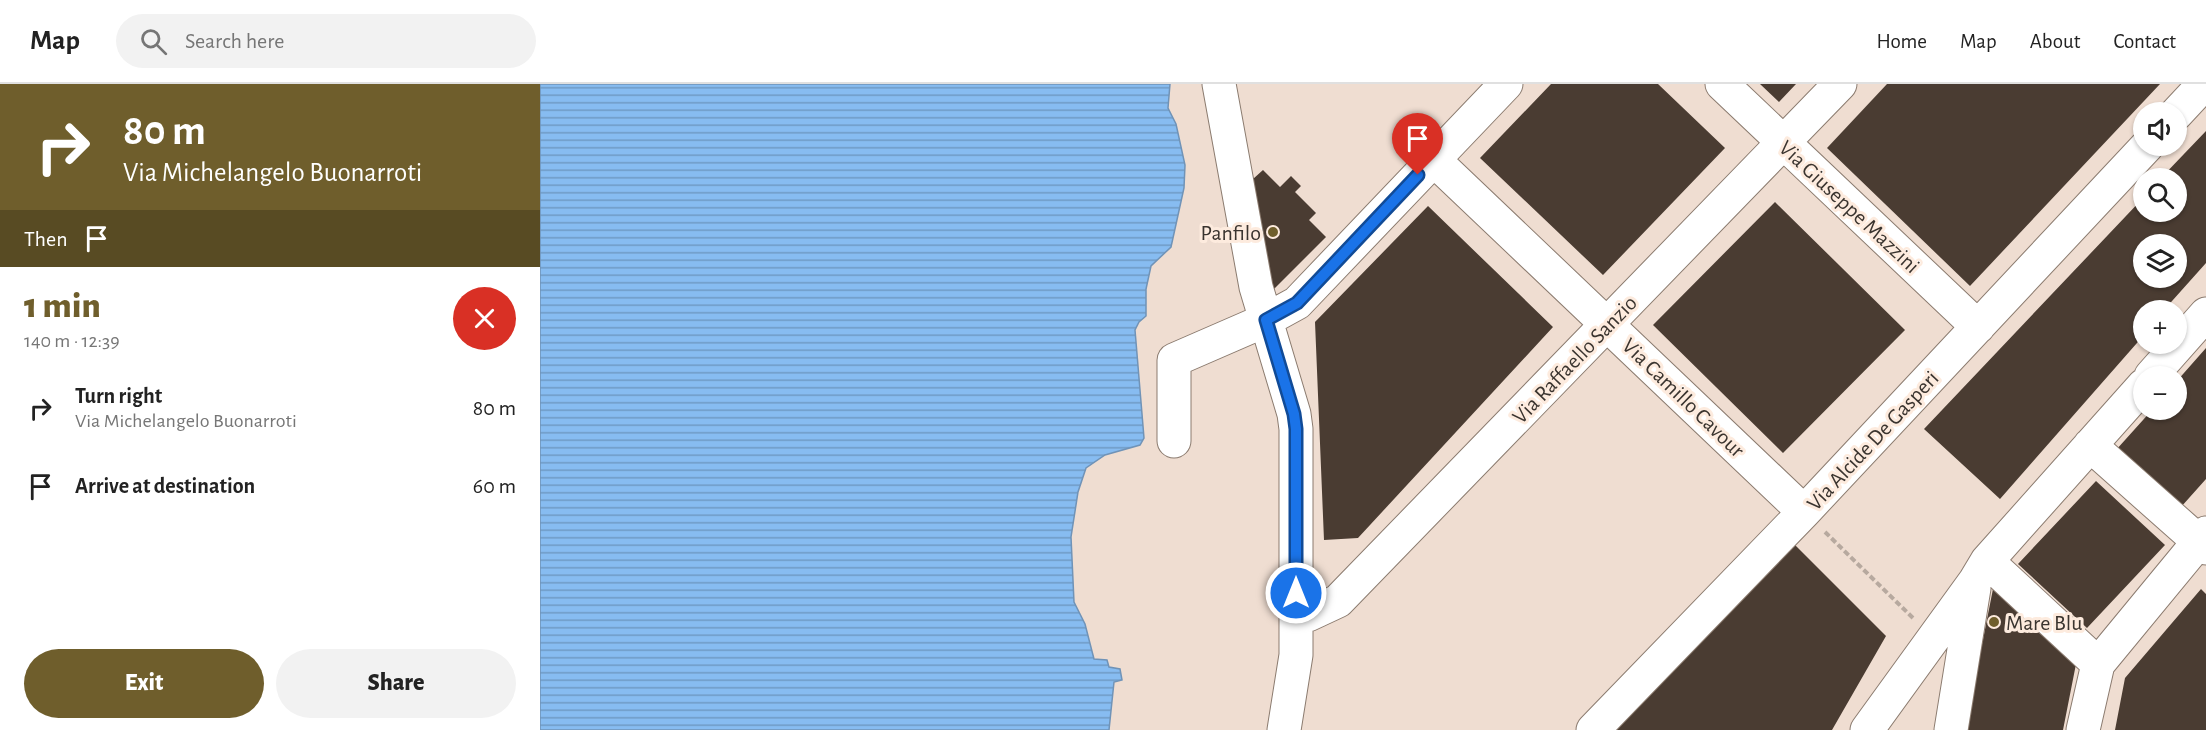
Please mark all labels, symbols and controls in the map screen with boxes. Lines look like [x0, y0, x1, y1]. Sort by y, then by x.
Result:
search box [116, 14, 536, 68]
icon: search [137, 25, 170, 58]
text: Map [30, 27, 80, 55]
text: Search here [185, 30, 284, 52]
text: Home [1876, 31, 1927, 52]
text: Map [1960, 31, 1997, 52]
text: About [2030, 31, 2080, 52]
text: Contact [2113, 31, 2176, 52]
map controls [2133, 102, 2187, 420]
button: sound [2133, 102, 2187, 156]
icon: right [24, 108, 102, 186]
text: 80 m [123, 110, 206, 152]
pin [1392, 113, 1443, 175]
icon: arrive [1401, 122, 1434, 155]
street label: Via Giuseppe Mazzini [1775, 136, 1924, 277]
text: Via Michelangelo Buonarroti [123, 159, 422, 186]
button: search [2133, 168, 2187, 222]
icon: arrive [80, 222, 113, 255]
place label: Panfilo [1201, 222, 1261, 244]
marker: Panfilo [1266, 225, 1280, 239]
text: Then [24, 228, 68, 250]
button: layers [2133, 234, 2187, 288]
button: close [453, 287, 516, 350]
text: 1 min [24, 288, 101, 324]
street label: Via Raffaello Sanzio [1508, 291, 1641, 428]
button: + [2133, 300, 2187, 354]
text: 140 m · 12:39 [24, 331, 120, 351]
street label: Via Camillo Cavour [1618, 334, 1749, 461]
button: − [2133, 366, 2187, 420]
street label: Via Alcide De Gasperi [1803, 367, 1943, 515]
text: Turn right [75, 385, 162, 407]
icon: right [24, 392, 57, 425]
text: 80 m [473, 397, 516, 419]
text: Via Michelangelo Buonarroti [75, 411, 297, 431]
icon: arrive [24, 470, 57, 503]
text: Arrive at destination [75, 475, 255, 497]
text: 60 m [473, 475, 516, 497]
position arrow [1264, 561, 1328, 625]
place label: Mare Blu [2006, 612, 2082, 634]
marker: Mare Blu [1987, 615, 2001, 629]
button: Exit [24, 649, 264, 718]
button: Share [276, 649, 516, 718]

